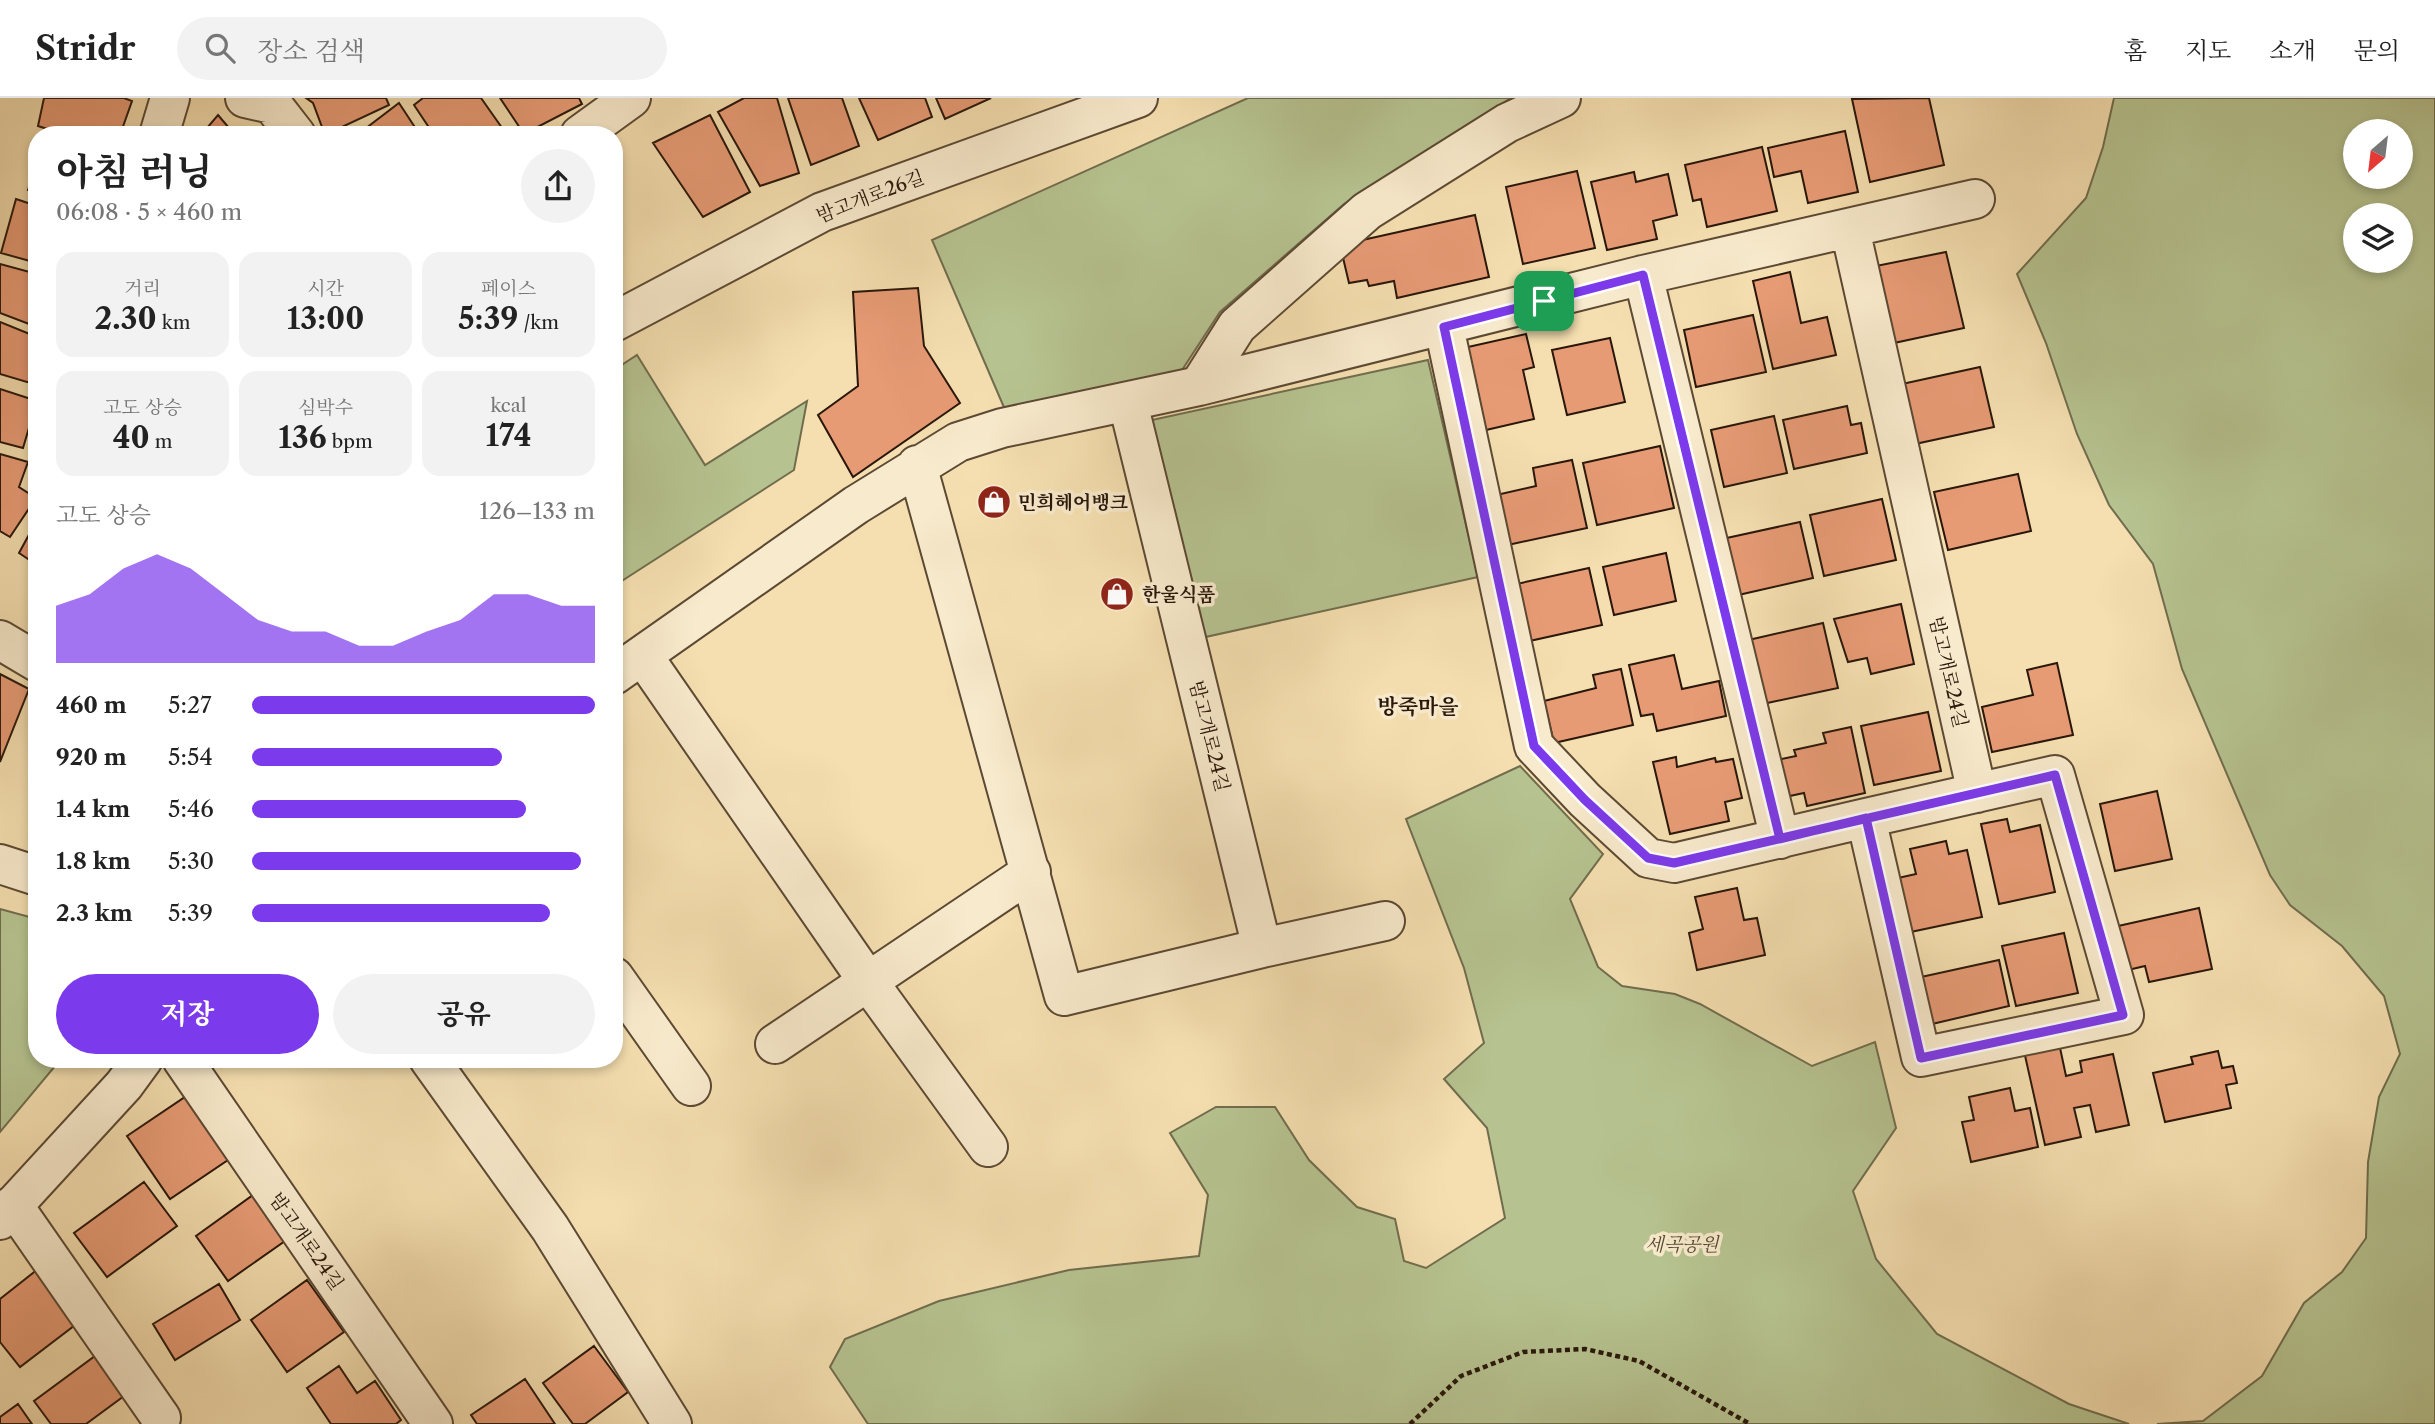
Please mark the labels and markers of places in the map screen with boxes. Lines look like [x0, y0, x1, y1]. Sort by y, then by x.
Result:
pin [1514, 271, 1574, 331]
shop icon: 민희헤어뱅크 [975, 483, 1013, 521]
place label: 민희헤어뱅크 [1018, 491, 1129, 514]
shop icon: 한울식품 [1098, 575, 1136, 613]
place label: 한울식품 [1142, 583, 1215, 606]

